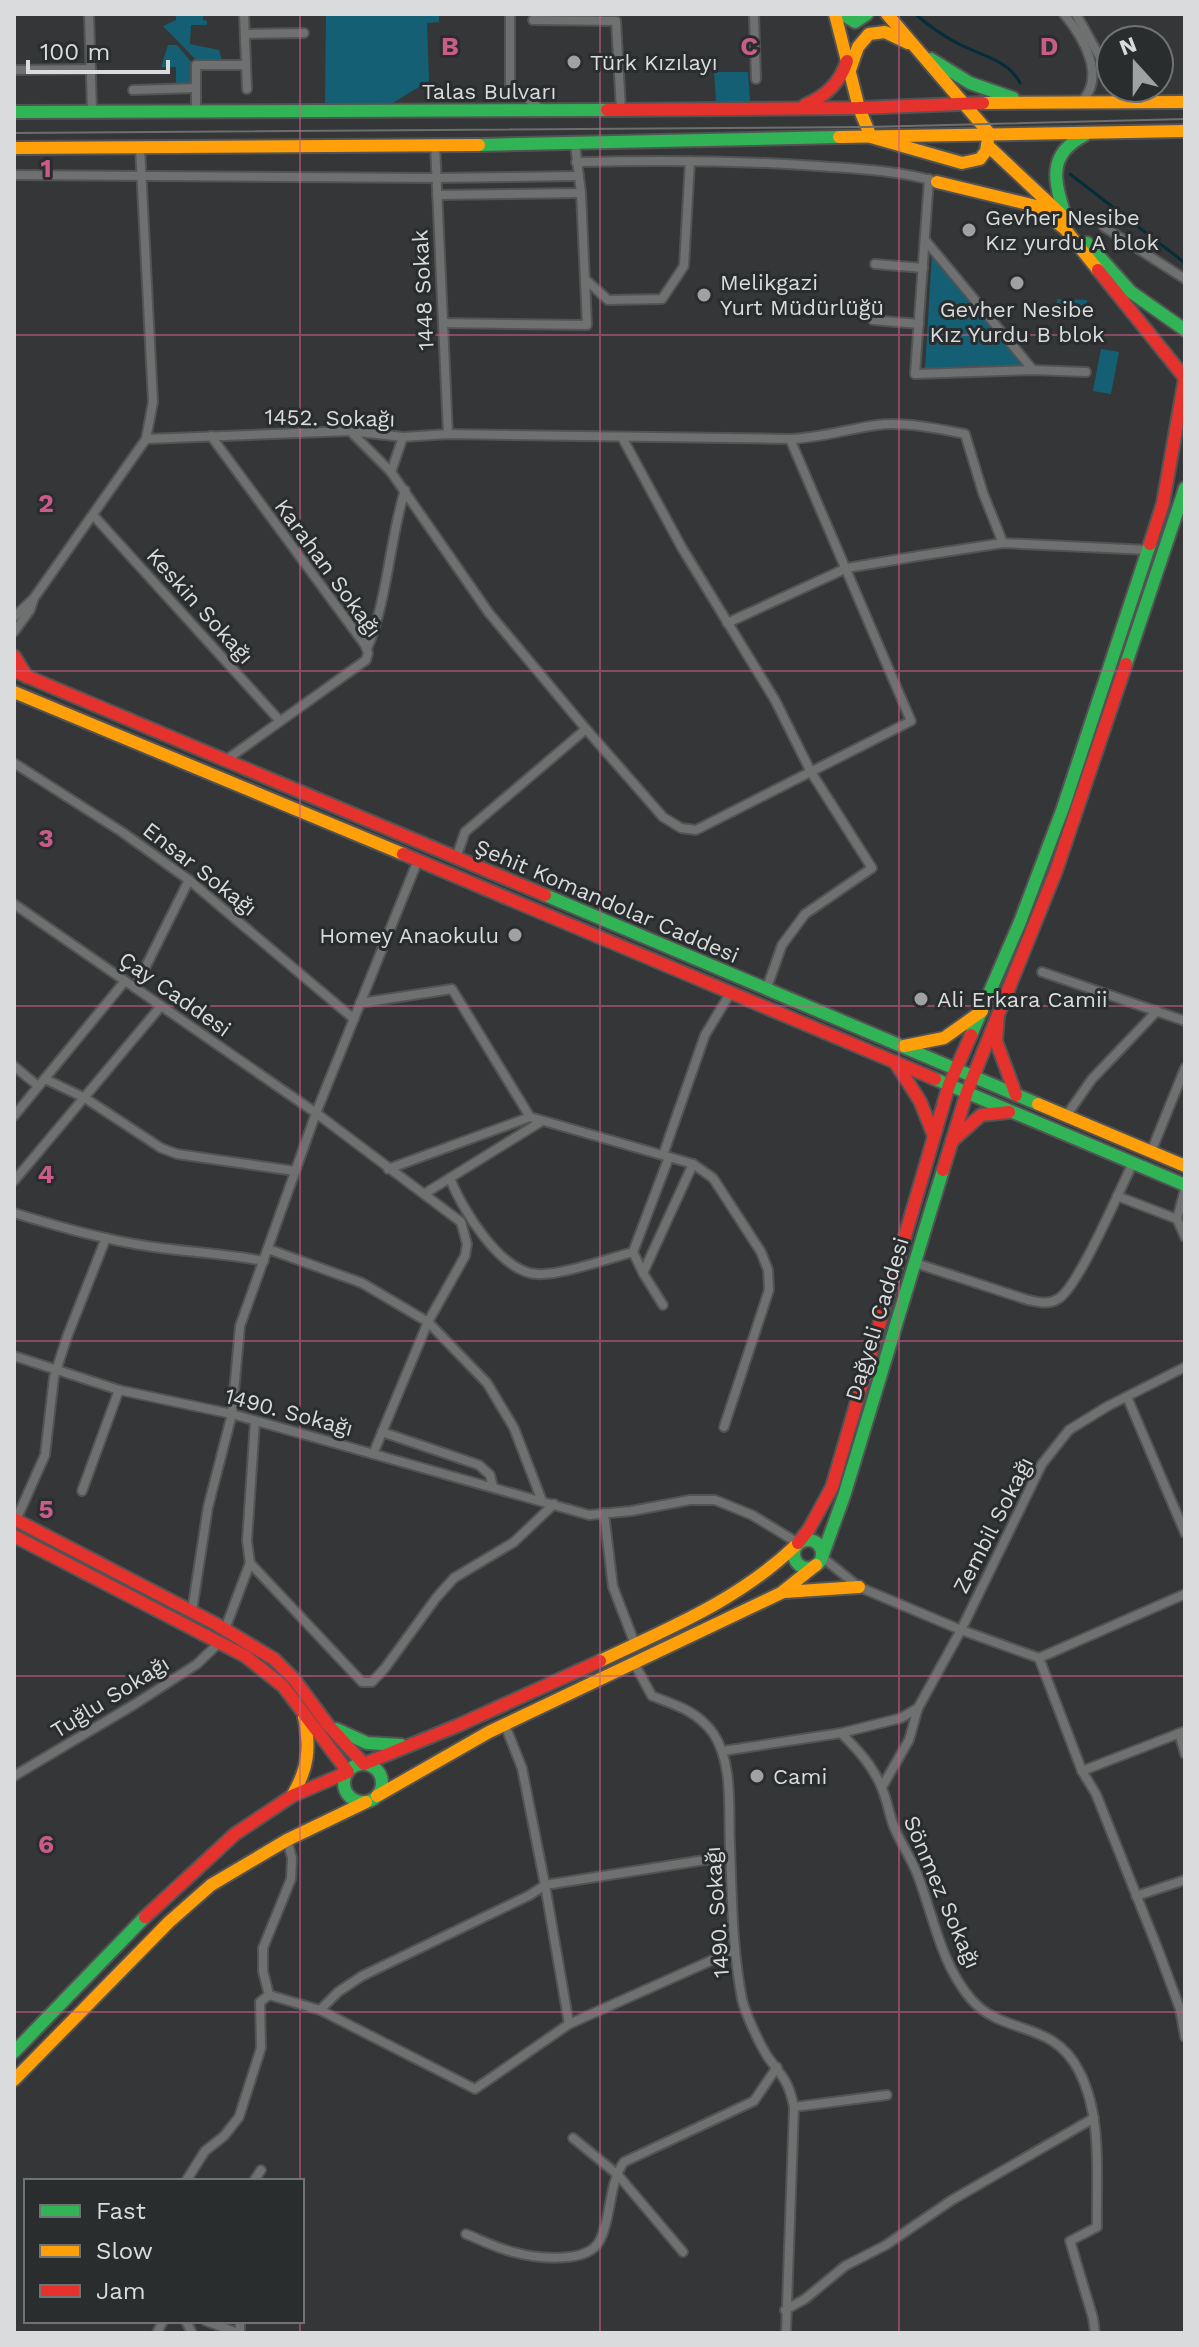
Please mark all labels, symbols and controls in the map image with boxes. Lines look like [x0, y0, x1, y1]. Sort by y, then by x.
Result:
scale bar [28, 24, 168, 74]
north arrow [1095, 24, 1175, 104]
text: B [441, 31, 459, 61]
text: C [740, 31, 758, 61]
text: D [1040, 31, 1058, 61]
text: N [1116, 31, 1140, 60]
text: 100 m [40, 38, 110, 66]
place label: Türk Kızılayı [590, 50, 718, 75]
marker: Türk Kızılayı [565, 53, 583, 71]
street label: Talas Bulvarı [422, 79, 556, 104]
text: 1 [40, 153, 52, 183]
place label: Gevher Nesibe Kız yurdu A blok [985, 205, 1159, 255]
marker: Gevher Nesibe Kız yurdu A blok [960, 221, 978, 239]
street label: 1448 Sokak [407, 229, 439, 351]
place label: Melikgazi Yurt Müdürlüğü [720, 270, 884, 320]
marker: Gevher Nesibe Kız Yurdu B blok [1008, 274, 1026, 292]
marker: Melikgazi Yurt Müdürlüğü [695, 286, 713, 304]
place label: Gevher Nesibe Kız Yurdu B blok [929, 297, 1105, 347]
street label: 1452. Sokağı [265, 404, 395, 432]
text: 2 [38, 488, 54, 518]
street label: Karahan Sokağı [270, 494, 386, 642]
street label: Keskin Sokağı [142, 543, 258, 669]
street label: Ensar Sokağı [138, 817, 262, 921]
text: 3 [38, 823, 54, 853]
street label: Şehit Komandolar Caddesi [471, 834, 743, 968]
place label: Homey Anaokulu [319, 923, 499, 948]
marker: Homey Anaokulu [506, 926, 524, 944]
street label: Çay Caddesi [114, 946, 236, 1042]
place label: Ali Erkara Camii [937, 987, 1108, 1012]
marker: Ali Erkara Camii [912, 990, 930, 1008]
text: 4 [38, 1159, 55, 1189]
street label: Dağyeli Caddesi [840, 1234, 914, 1404]
street label: 1490. Sokağı [222, 1383, 356, 1441]
street label: Zembil Sokağı [948, 1453, 1038, 1597]
text: 5 [38, 1494, 54, 1524]
street label: Tuğlu Sokağı [46, 1651, 174, 1743]
place label: Cami [773, 1764, 827, 1789]
marker: Cami [748, 1767, 766, 1785]
street label: Sönmez Sokağı [899, 1812, 985, 1972]
text: 6 [38, 1829, 54, 1859]
street label: 1490. Sokağı [700, 1845, 734, 1979]
legend [24, 2179, 304, 2323]
text: Fast [96, 2197, 146, 2225]
text: Slow [96, 2237, 153, 2265]
text: Jam [96, 2277, 146, 2305]

